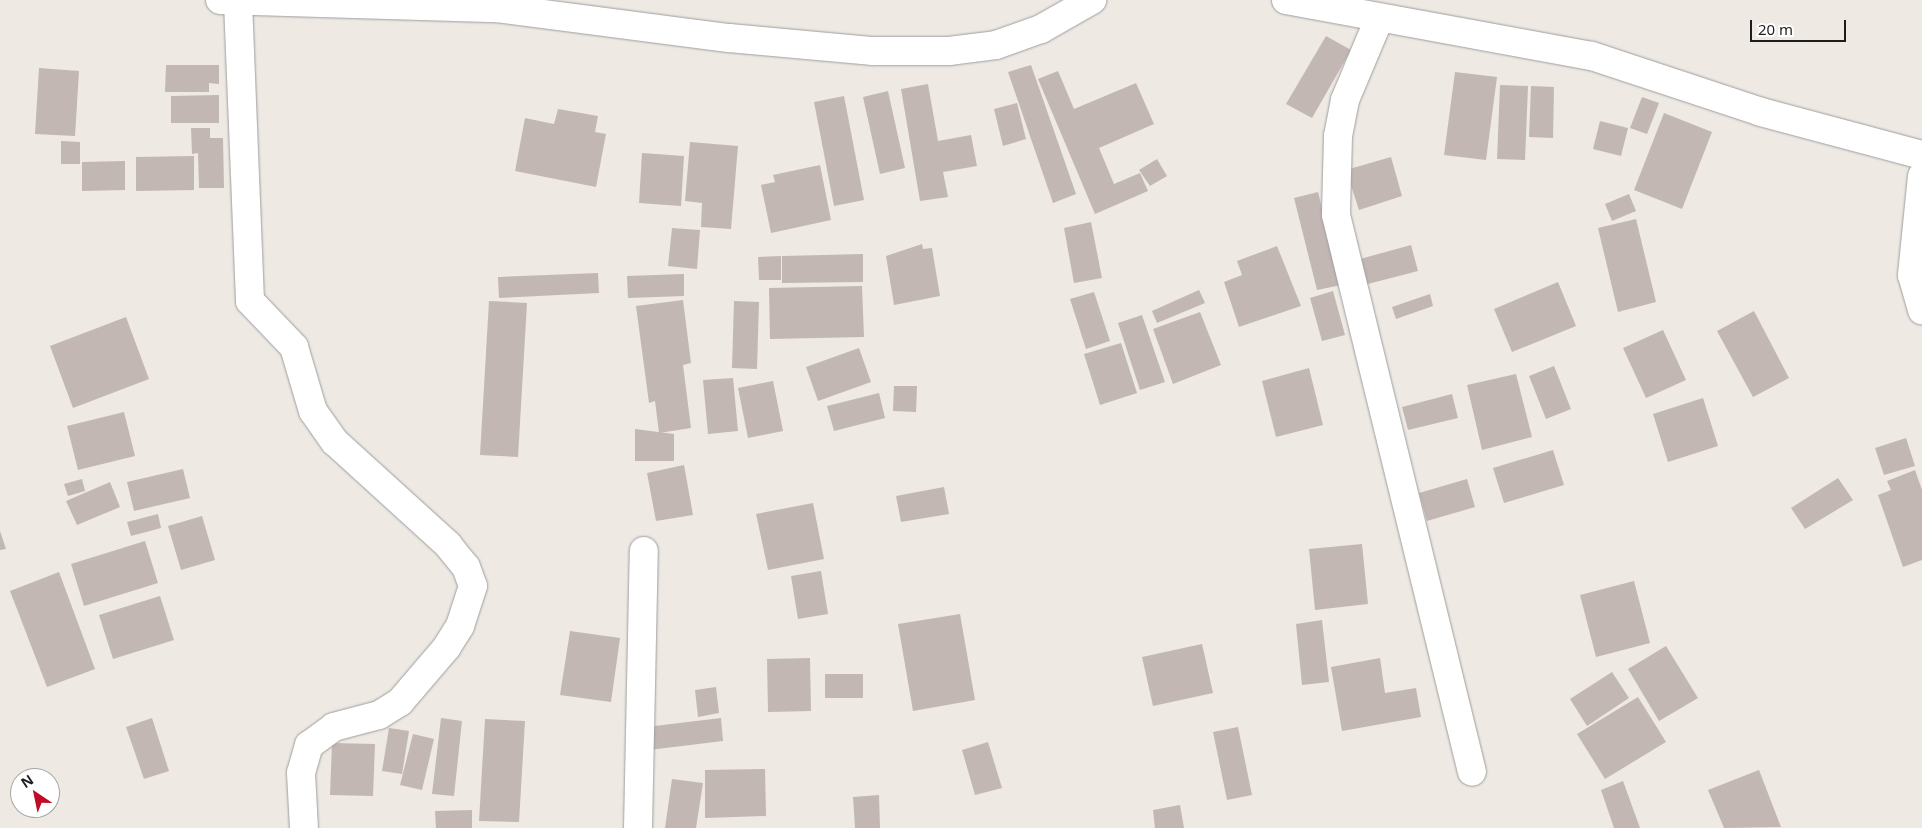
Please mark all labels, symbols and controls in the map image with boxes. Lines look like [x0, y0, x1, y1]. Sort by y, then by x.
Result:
scale bar [1752, 10, 1848, 42]
text: 20 m [1758, 19, 1793, 39]
north arrow [10, 768, 60, 818]
text: N [17, 770, 37, 792]

